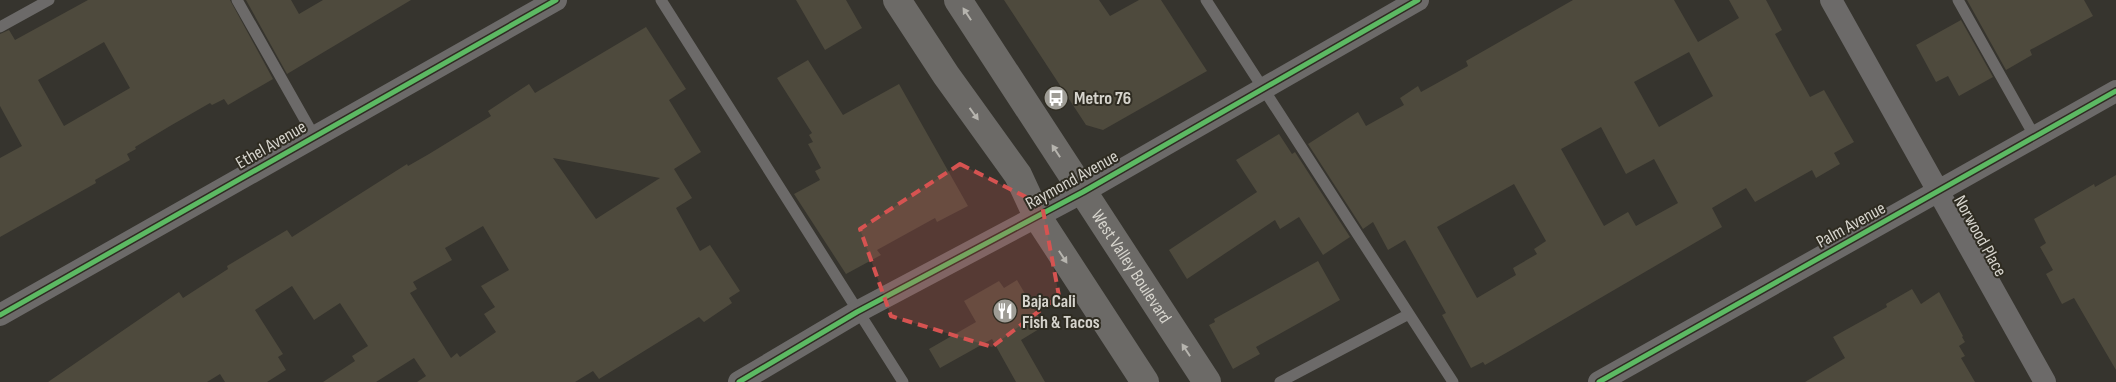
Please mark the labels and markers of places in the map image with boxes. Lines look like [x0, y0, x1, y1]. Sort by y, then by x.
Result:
bus stop icon: Metro 76 [1043, 85, 1069, 111]
place label: Metro 76 [1074, 88, 1131, 109]
place label: Baja Cali Fish & Tacos [1022, 291, 1100, 333]
restaurant icon: Baja Cali Fish & Tacos [992, 298, 1018, 324]

